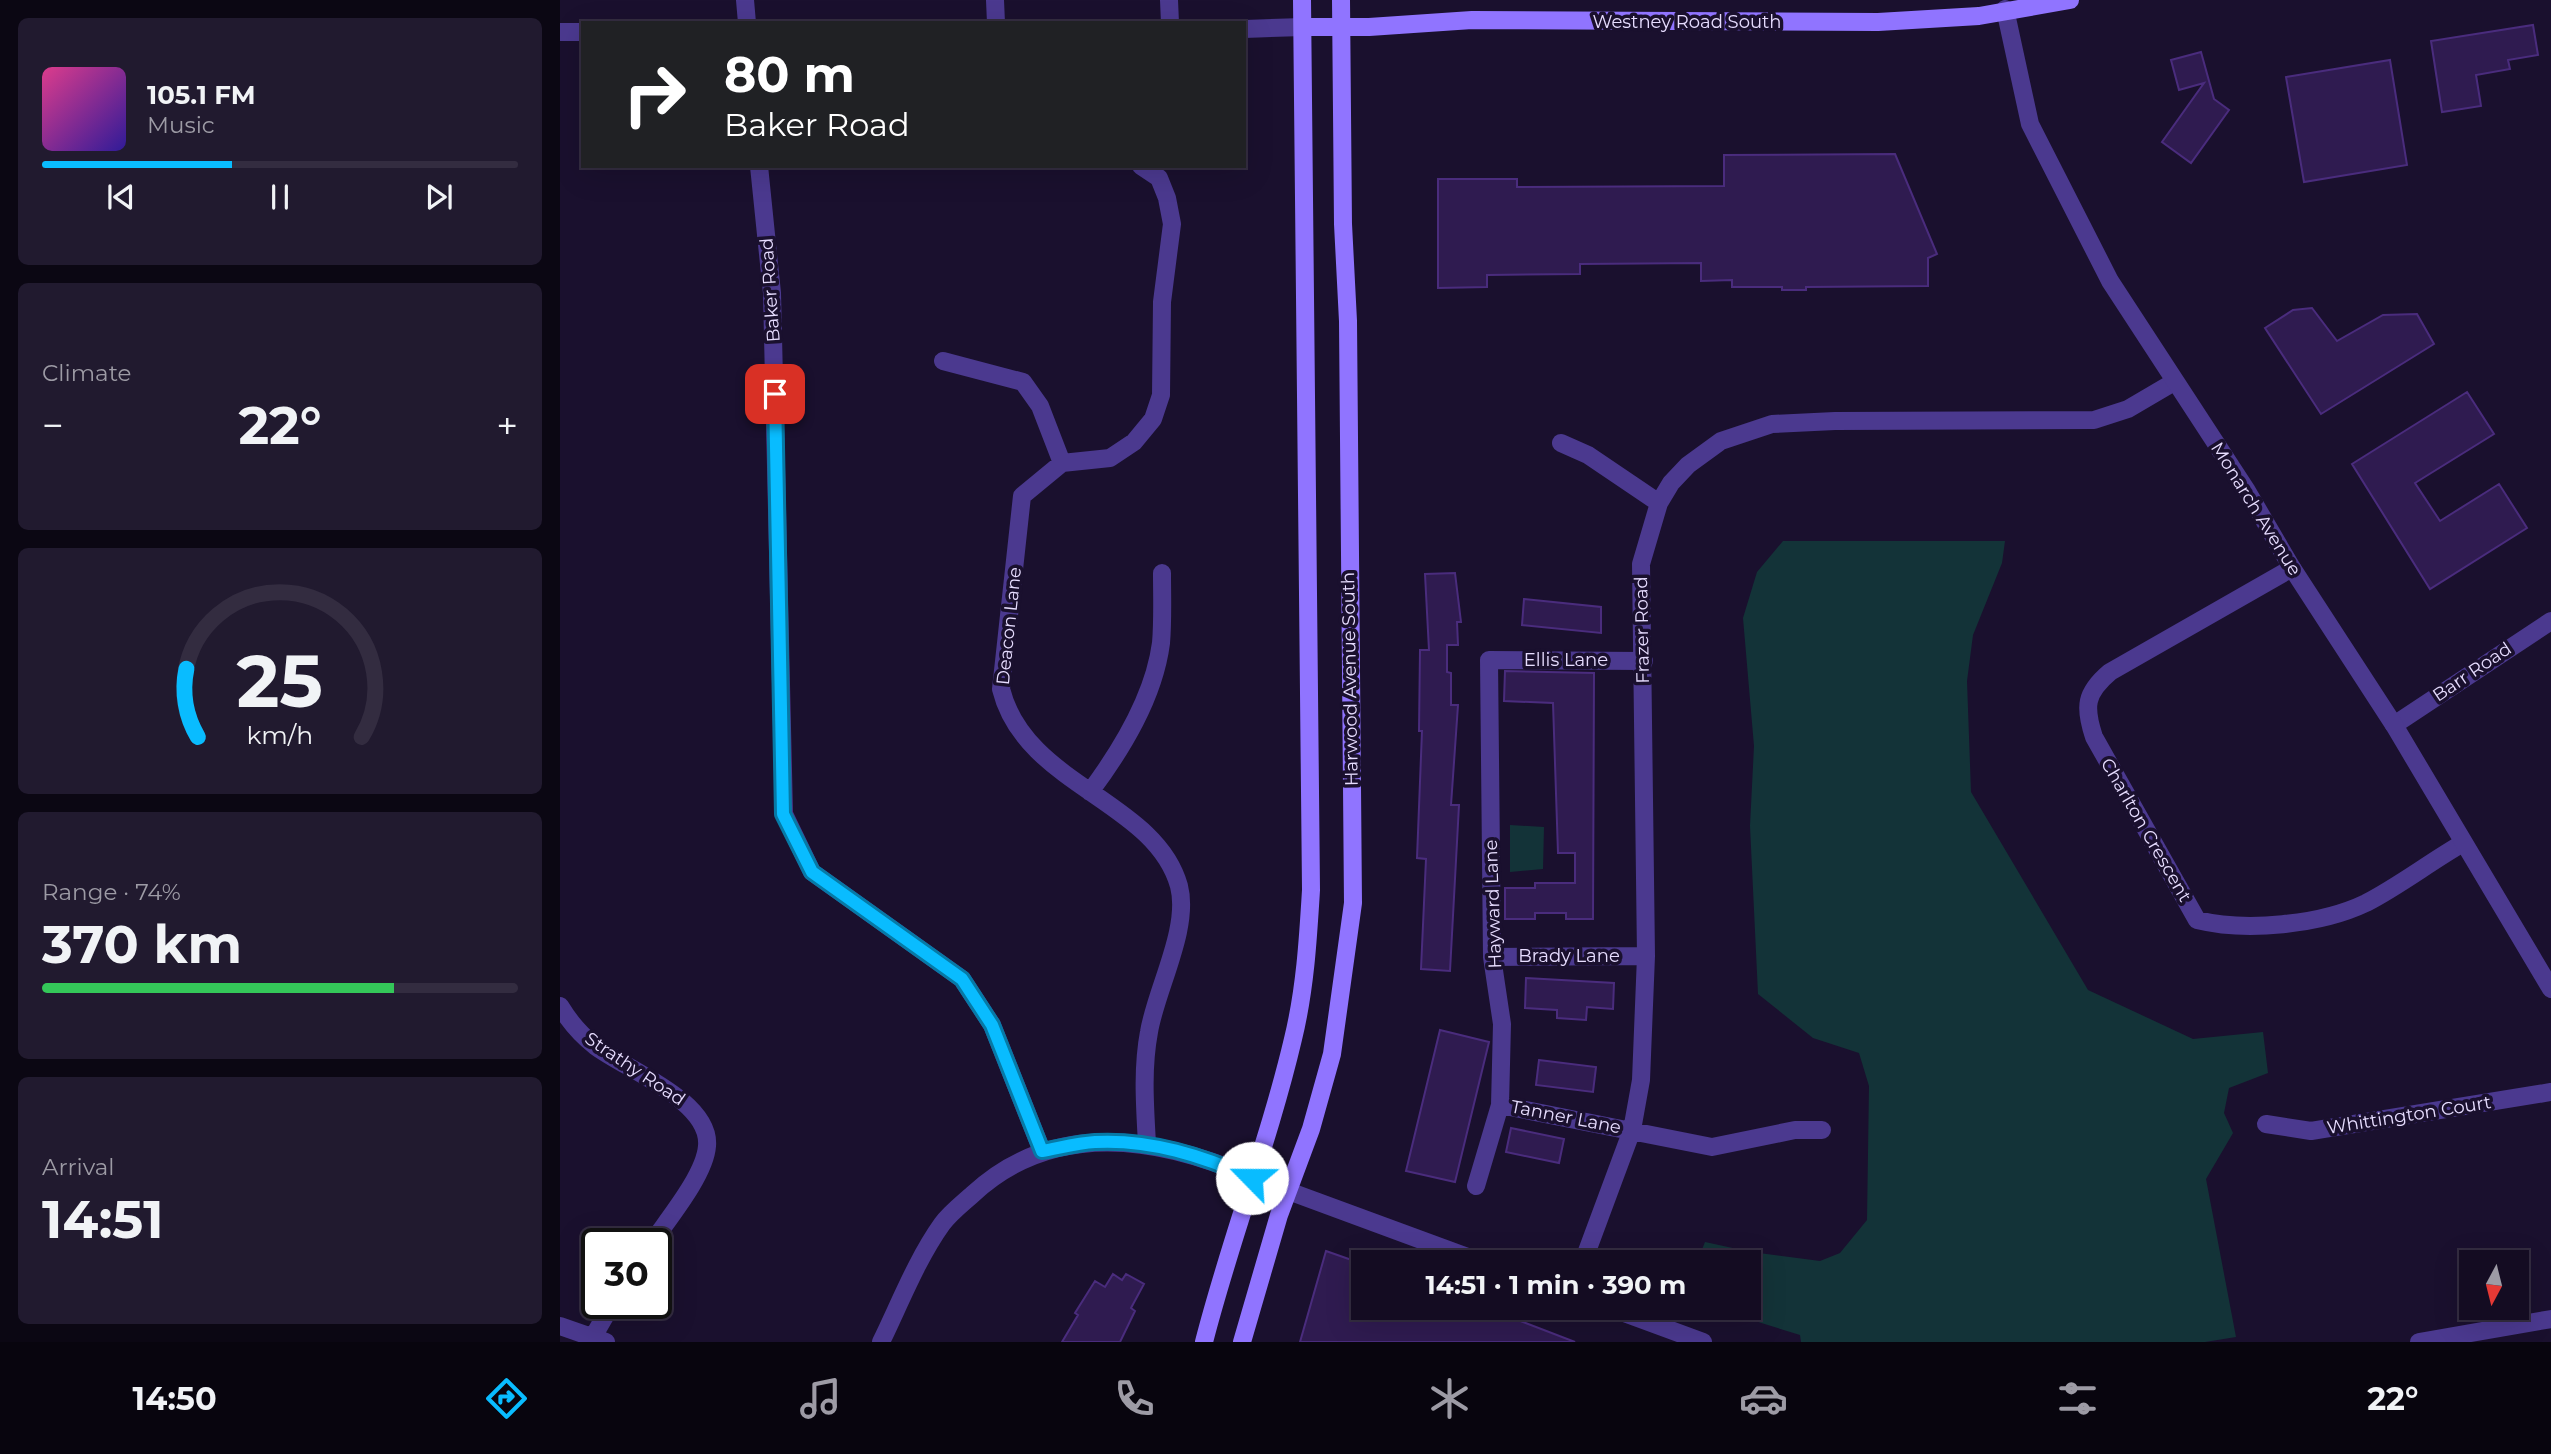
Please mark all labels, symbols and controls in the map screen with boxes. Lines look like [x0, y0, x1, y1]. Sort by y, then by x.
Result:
street label: Westney Road South [1592, 11, 1782, 33]
text: 80 m [724, 45, 855, 104]
icon: right [609, 49, 700, 140]
text: 105.1 FM [147, 79, 256, 111]
text: Baker Road [724, 105, 910, 144]
text: Music [147, 111, 215, 139]
icon: previous [102, 178, 140, 216]
icon: pause [261, 178, 299, 216]
icon: next [420, 178, 458, 216]
street label: Baker Road [755, 237, 785, 343]
text: Climate [42, 359, 131, 387]
pin [745, 364, 805, 424]
icon: arrive [756, 375, 794, 413]
text: 22° [238, 394, 322, 457]
text: − [42, 402, 64, 449]
text: + [496, 402, 518, 449]
street label: Monarch Avenue [2206, 438, 2306, 580]
street label: Deacon Lane [992, 566, 1026, 686]
street label: Harwood Avenue South [1337, 572, 1363, 786]
street label: Frazer Road [1630, 576, 1654, 684]
text: 25 [237, 637, 323, 725]
street label: Barr Road [2428, 638, 2516, 706]
street label: Ellis Lane [1524, 649, 1608, 671]
text: km/h [247, 720, 313, 750]
street label: Charlton Crescent [2096, 754, 2196, 906]
street label: Hayward Lane [1480, 839, 1506, 969]
text: Range · 74% [42, 878, 181, 906]
text: 370 km [42, 913, 242, 976]
street label: Brady Lane [1518, 945, 1620, 967]
street label: Strathy Road [581, 1027, 689, 1111]
street label: Whittington Court [2325, 1091, 2493, 1139]
street label: Tanner Lane [1509, 1096, 1623, 1138]
position arrow [1215, 1141, 1289, 1215]
text: Arrival [42, 1153, 115, 1181]
text: 14:51 [42, 1188, 164, 1251]
speed limit sign: 30 [581, 1228, 672, 1319]
north arrow [2459, 1250, 2529, 1320]
map controls [2459, 1250, 2529, 1320]
text: 14:51 · 1 min · 390 m [1426, 1269, 1686, 1301]
icon: directions [482, 1374, 531, 1423]
icon: music [796, 1374, 845, 1423]
icon: phone [1110, 1374, 1159, 1423]
icon: climate [1425, 1374, 1474, 1423]
icon: car [1739, 1374, 1788, 1423]
icon: filters [2053, 1374, 2102, 1423]
text: 14:50 [133, 1379, 217, 1418]
text: 22° [2367, 1379, 2418, 1418]

